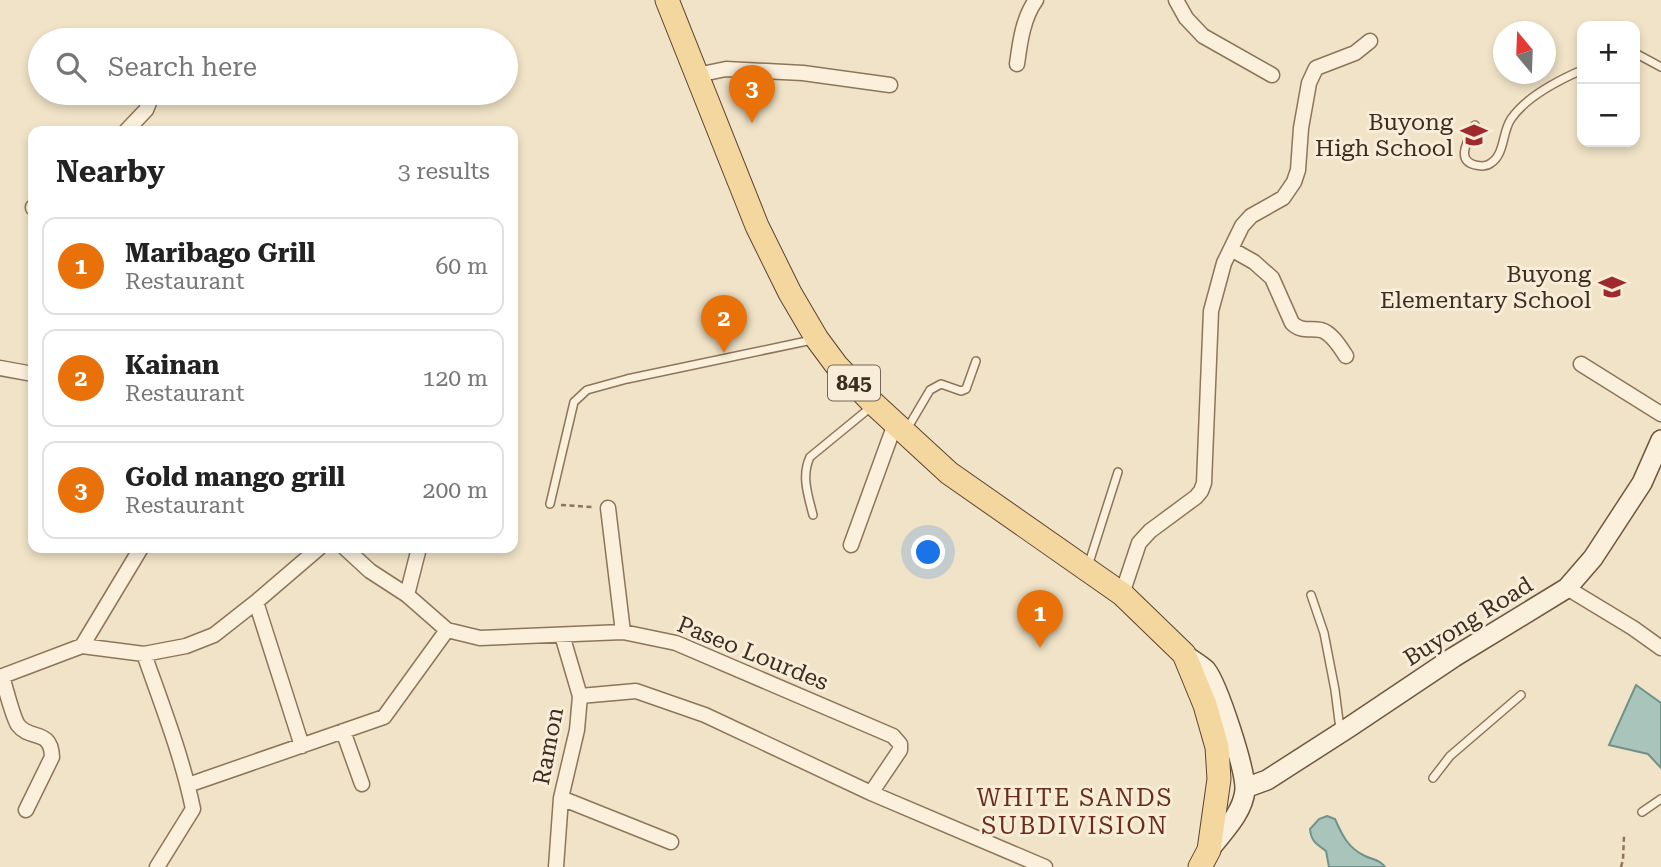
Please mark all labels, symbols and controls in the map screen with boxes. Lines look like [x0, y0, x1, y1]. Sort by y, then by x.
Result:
north arrow [1493, 21, 1556, 84]
map controls [1577, 21, 1640, 147]
button: + [1577, 21, 1640, 84]
search box [28, 28, 518, 105]
icon: search [52, 48, 90, 86]
text: Search here [108, 52, 257, 82]
pin: 3 [729, 65, 775, 123]
button: − [1577, 84, 1640, 147]
place label: Buyong High School [1315, 109, 1453, 162]
school or university icon: Buyong High School [1459, 120, 1489, 150]
text: Nearby [56, 154, 165, 189]
text: 3 results [398, 158, 490, 185]
text: Maribago Grill [125, 238, 315, 268]
text: 1 [75, 253, 87, 280]
text: 60 m [435, 253, 488, 280]
place label: Buyong Elementary School [1380, 261, 1591, 314]
text: Restaurant [125, 268, 244, 295]
school or university icon: Buyong Elementary School [1597, 272, 1627, 302]
pin: 2 [701, 295, 747, 353]
text: Kainan [125, 350, 219, 380]
text: 2 [75, 365, 87, 392]
text: 120 m [423, 365, 488, 392]
road number: 845 [828, 366, 880, 400]
text: Restaurant [125, 380, 244, 407]
text: Gold mango grill [125, 462, 345, 492]
text: 3 [75, 477, 87, 504]
text: 200 m [423, 477, 488, 504]
text: Restaurant [125, 492, 244, 519]
your location [911, 535, 945, 569]
street label: Buyong Road [1399, 571, 1538, 672]
pin: 1 [1017, 590, 1063, 648]
street label: Paseo Lourdes [673, 611, 832, 696]
street label: Ramon [528, 705, 569, 787]
district label: WHITE SANDS SUBDIVISION [977, 784, 1173, 840]

